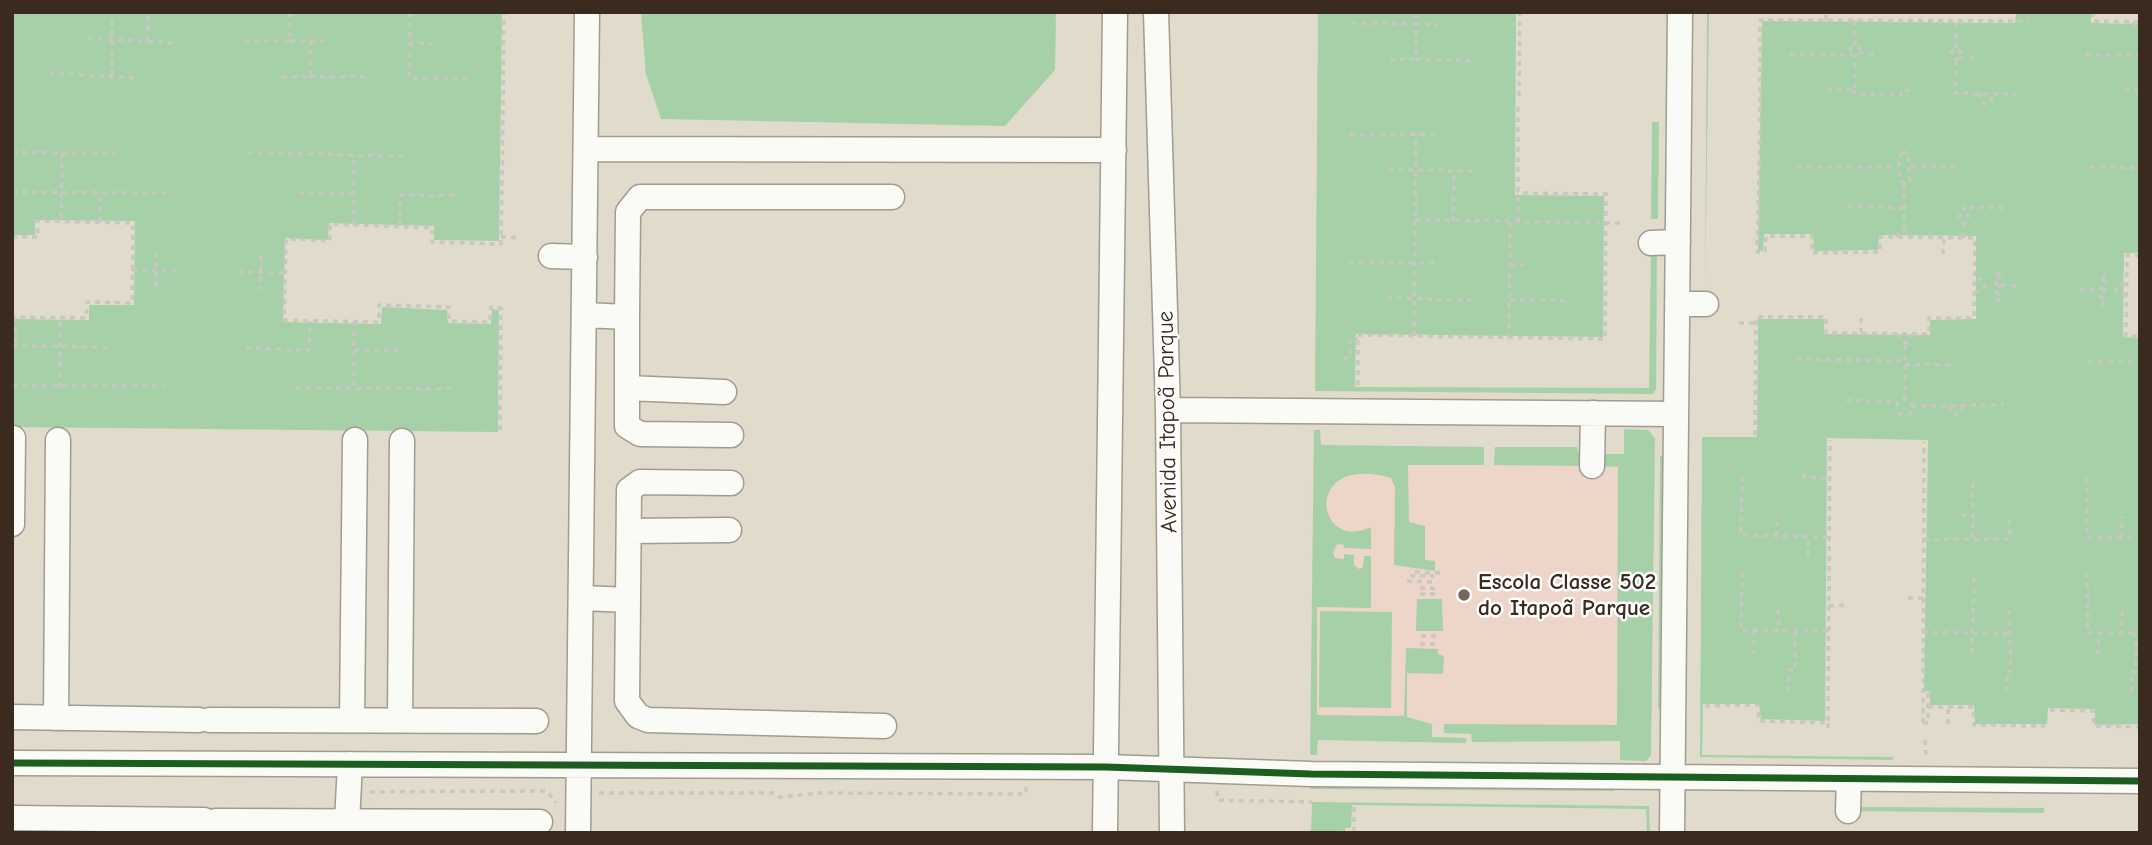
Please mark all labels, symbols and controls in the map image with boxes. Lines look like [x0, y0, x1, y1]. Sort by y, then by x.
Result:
street label: Avenida Itapoã Parque [1152, 311, 1184, 533]
place label: Escola Classe 502 do Itapoã Parque [1478, 568, 1656, 622]
marker: Escola Classe 502 do Itapoã Parque [1456, 587, 1472, 603]

